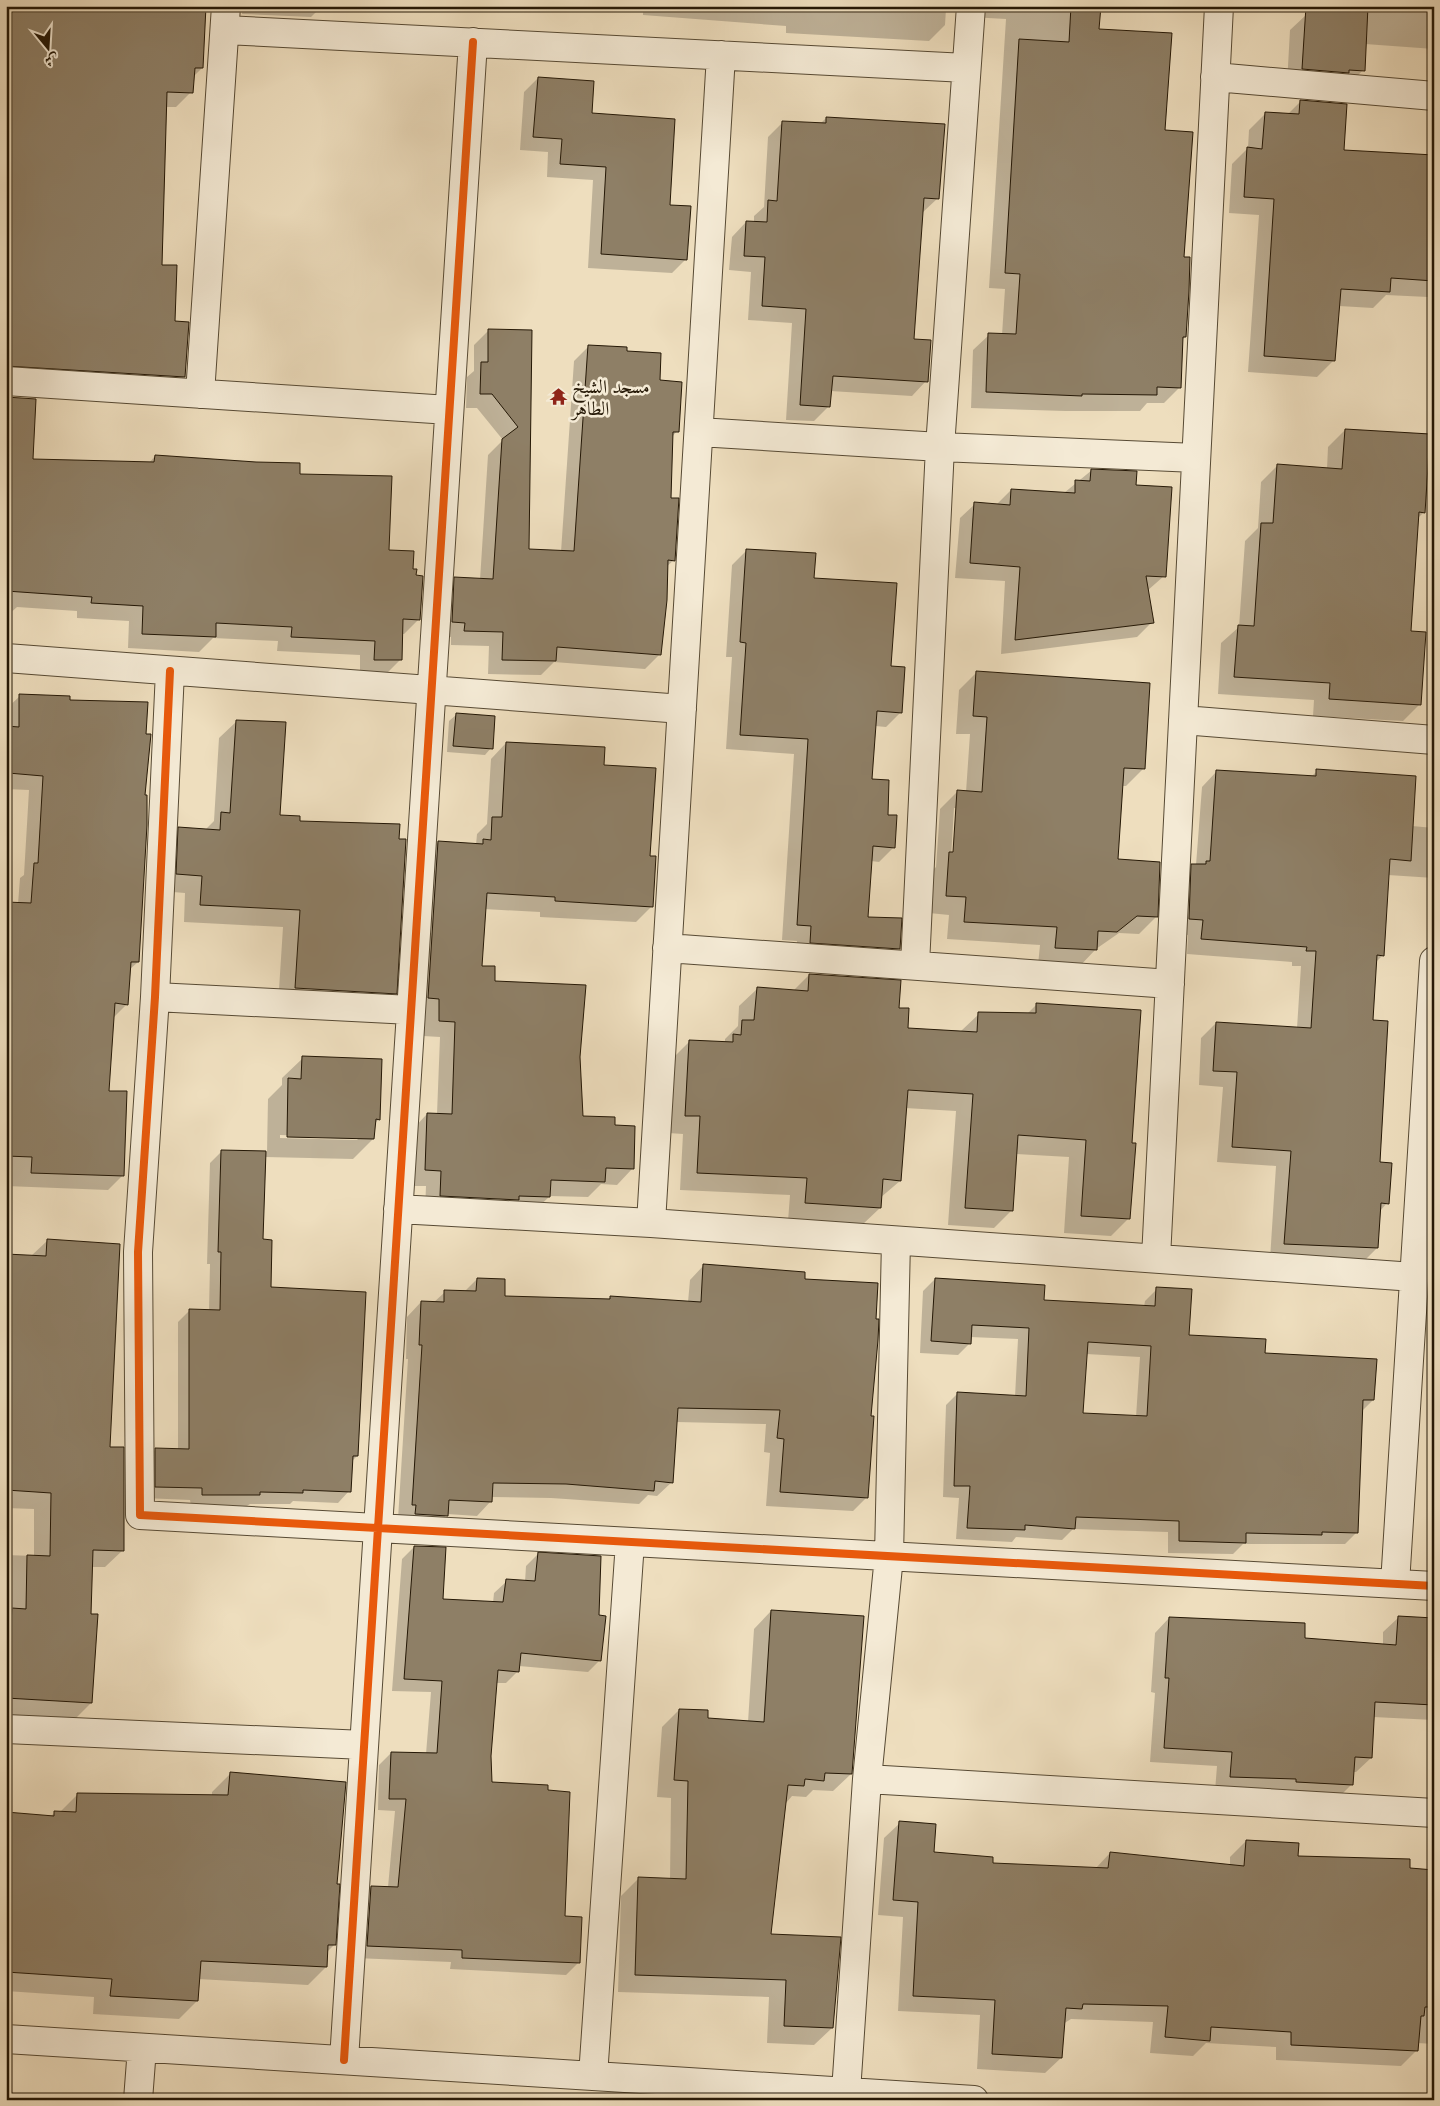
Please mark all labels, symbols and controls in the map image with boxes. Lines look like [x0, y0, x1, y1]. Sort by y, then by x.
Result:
north arrow [22, 22, 72, 72]
text: ش [43, 51, 60, 68]
place label: مسجد الشيخ الطاهر [570, 379, 650, 421]
temple icon: مسجد الشيخ الطاهر [548, 387, 568, 407]

